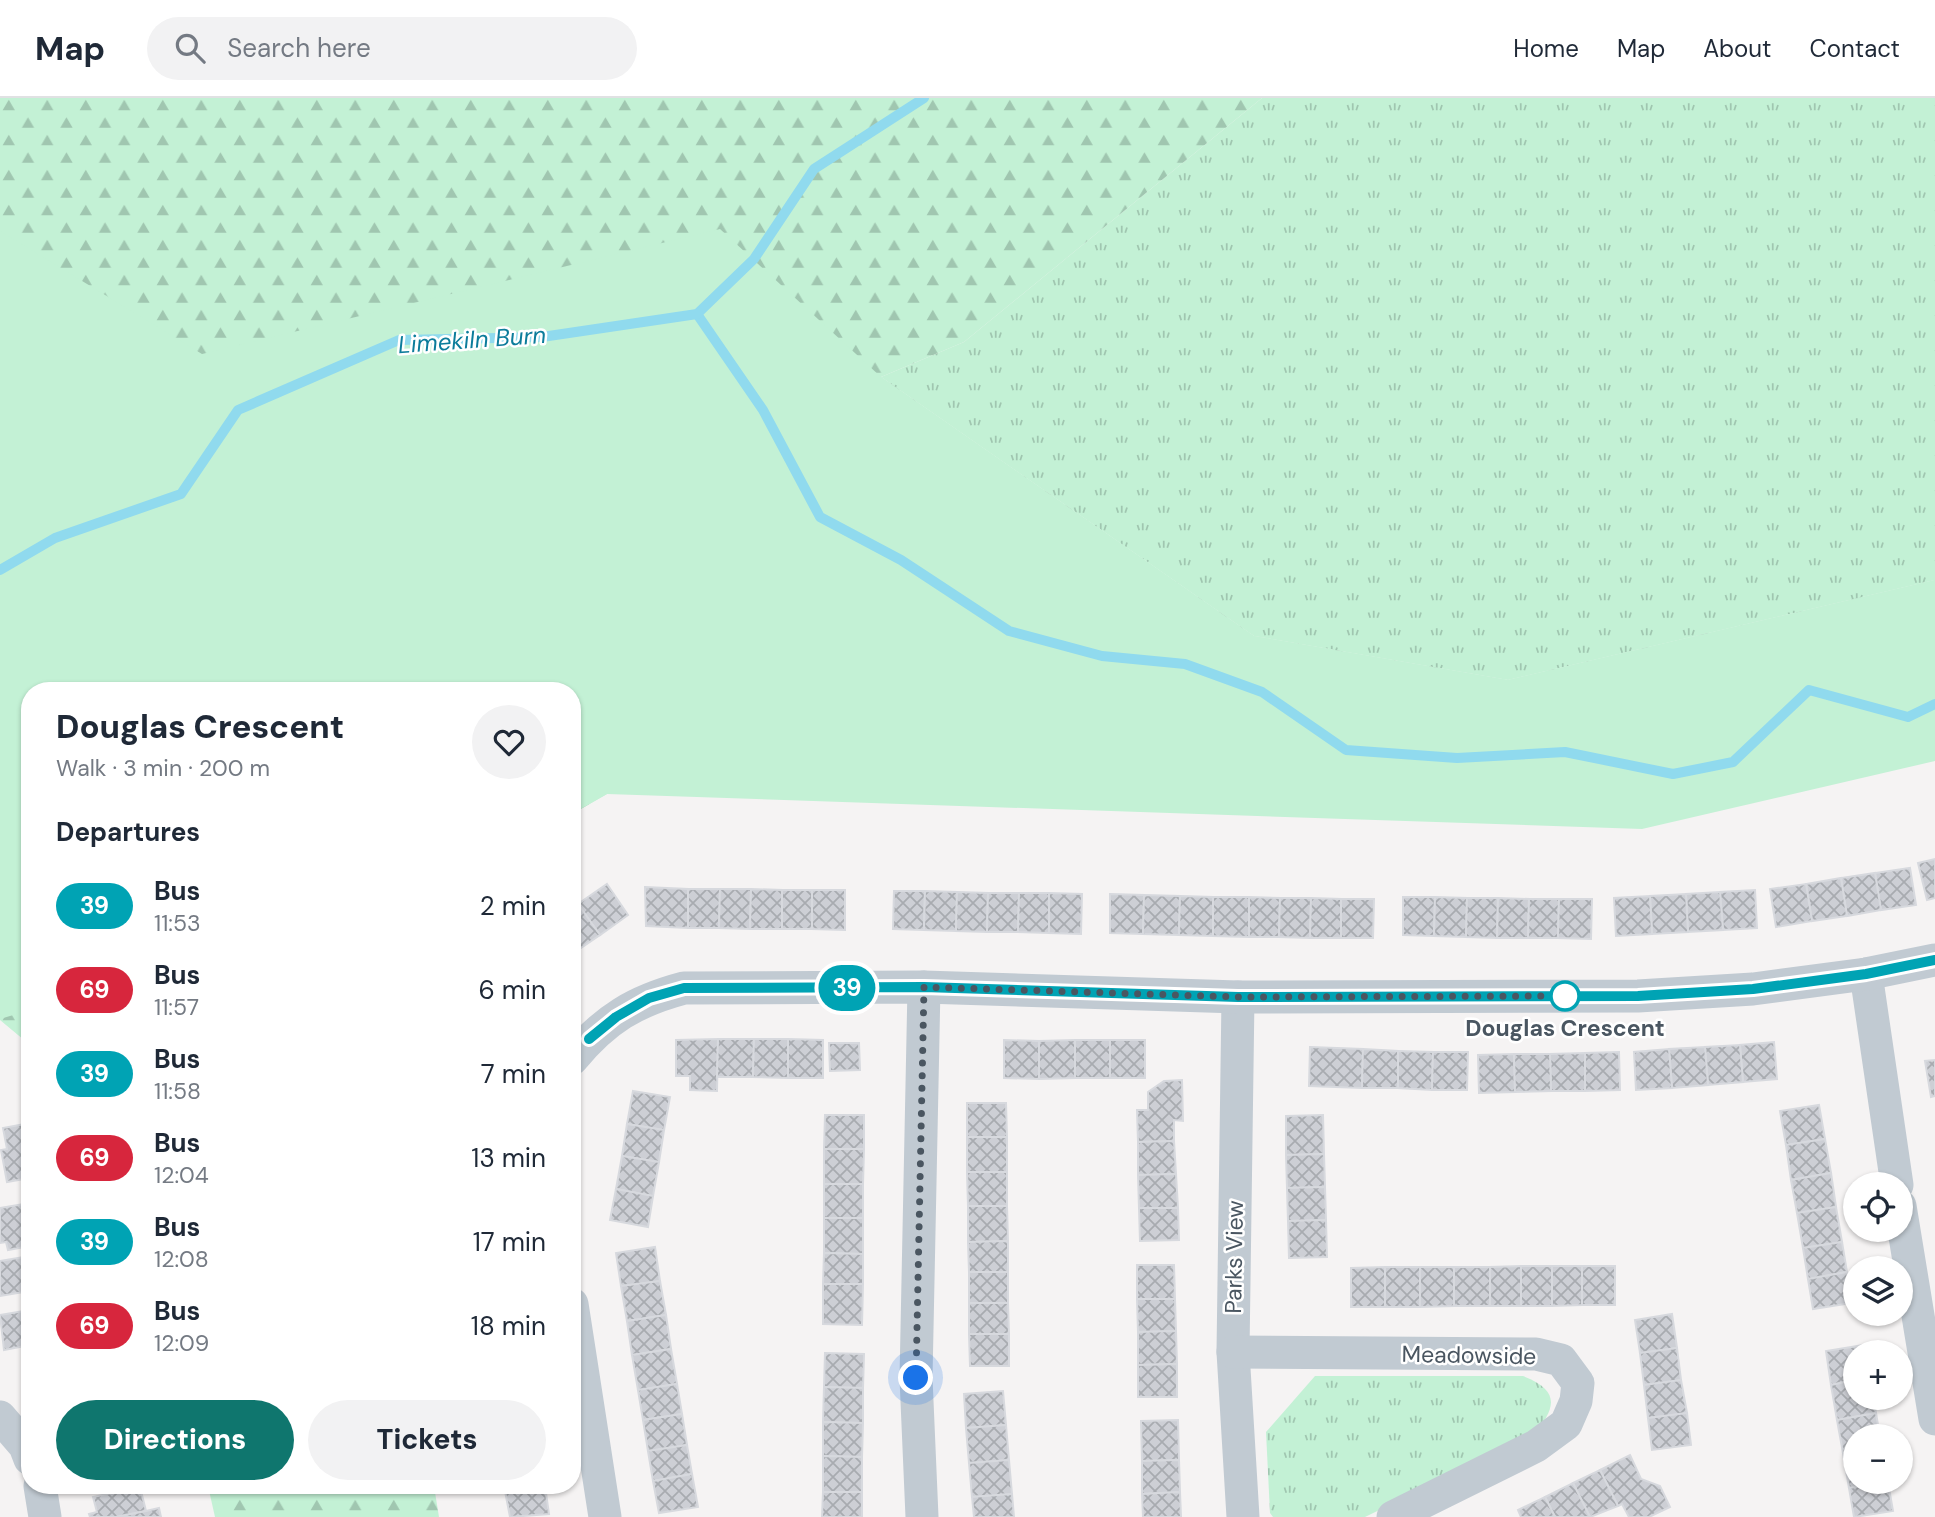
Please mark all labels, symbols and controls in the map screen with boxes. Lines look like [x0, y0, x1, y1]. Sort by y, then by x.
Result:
search box [147, 17, 637, 80]
text: Map [35, 27, 105, 70]
icon: search [171, 29, 209, 67]
text: Search here [227, 31, 371, 65]
text: Home [1513, 33, 1579, 64]
text: Map [1617, 33, 1665, 64]
text: About [1703, 33, 1772, 64]
text: Contact [1810, 33, 1900, 64]
water label: Limekiln Burn [397, 319, 547, 360]
text: Douglas Crescent [56, 705, 344, 748]
button: heart [472, 705, 546, 779]
text: Walk · 3 min · 200 m [56, 753, 270, 783]
text: Departures [56, 815, 200, 849]
text: Bus [154, 874, 200, 908]
text: 2 min [480, 889, 546, 923]
text: 39 [80, 890, 109, 921]
text: 11:53 [154, 908, 201, 938]
text: Bus [154, 958, 200, 992]
line badge: 39 [816, 965, 878, 1011]
text: 39 [832, 972, 862, 1003]
text: 6 min [478, 973, 546, 1007]
text: 69 [80, 974, 109, 1005]
marker: Douglas Crescent [1550, 981, 1580, 1011]
text: 11:57 [154, 992, 199, 1022]
place label: Douglas Crescent [1465, 1013, 1665, 1043]
text: Bus [154, 1042, 200, 1076]
text: 7 min [481, 1057, 546, 1091]
text: 39 [80, 1058, 109, 1089]
text: 11:58 [154, 1076, 201, 1106]
text: Bus [154, 1126, 200, 1160]
text: 13 min [471, 1141, 546, 1175]
text: 69 [80, 1142, 109, 1173]
text: 12:04 [154, 1160, 209, 1190]
map controls [1843, 1172, 1913, 1494]
button: locate [1843, 1172, 1913, 1242]
street label: Parks View [1218, 1200, 1250, 1314]
text: Bus [154, 1210, 200, 1244]
text: 17 min [473, 1225, 546, 1259]
text: 39 [80, 1226, 109, 1257]
text: 12:08 [154, 1244, 209, 1274]
button: layers [1843, 1256, 1913, 1326]
text: Bus [154, 1294, 200, 1328]
text: 18 min [471, 1309, 546, 1343]
text: 69 [80, 1310, 109, 1341]
text: 12:09 [154, 1328, 209, 1358]
street label: Meadowside [1401, 1339, 1537, 1371]
button: + [1843, 1340, 1913, 1410]
your location [898, 1360, 933, 1395]
button: Directions [56, 1400, 294, 1480]
button: Tickets [308, 1400, 546, 1480]
button: − [1843, 1424, 1913, 1494]

